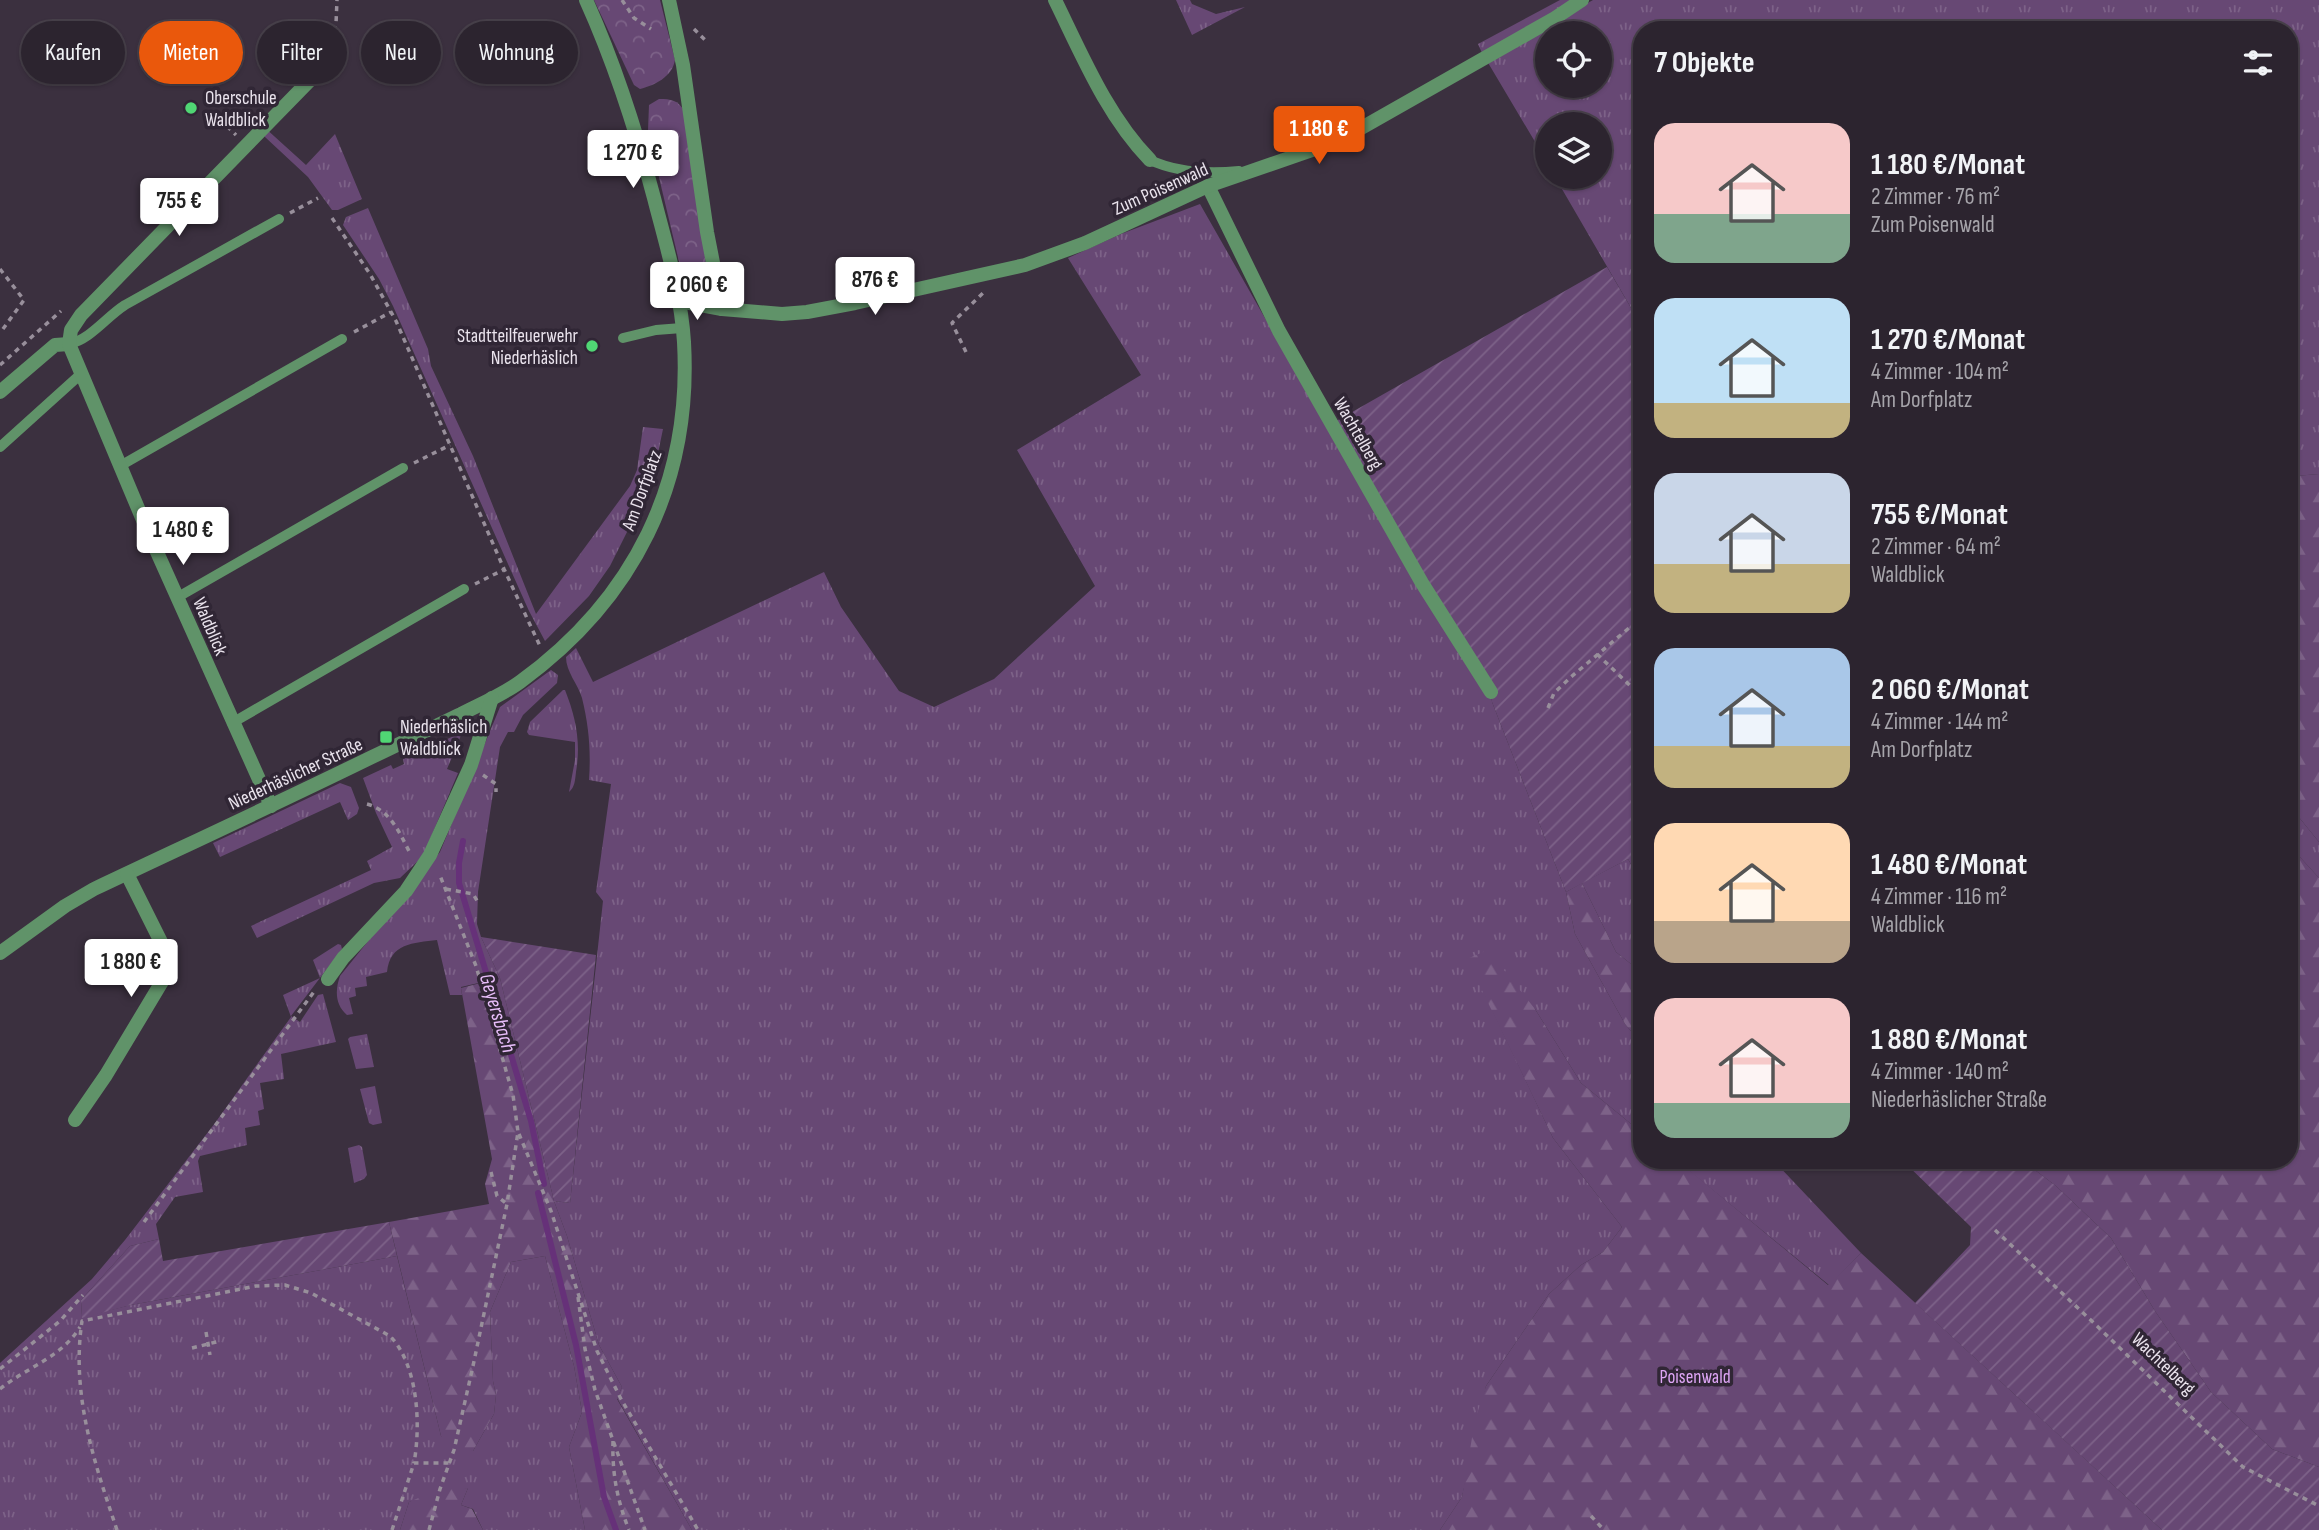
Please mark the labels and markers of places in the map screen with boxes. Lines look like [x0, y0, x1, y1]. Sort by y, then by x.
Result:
place label: Oberschule Waldblick [205, 87, 277, 132]
marker: Oberschule Waldblick [183, 100, 199, 116]
pin: 1 180 € [1254, 106, 1384, 166]
pin: 1 270 € [568, 130, 698, 190]
pin: 755 € [130, 178, 228, 238]
pin: 876 € [826, 258, 924, 317]
pin: 2 060 € [632, 262, 762, 322]
place label: Stadtteilfeuerwehr Niederhäslich [457, 325, 579, 370]
marker: Stadtteilfeuerwehr Niederhäslich [584, 338, 600, 354]
pin: 1 480 € [118, 508, 248, 567]
place label: Niederhäslich Waldblick [400, 716, 487, 761]
marker: Niederhäslich Waldblick [378, 729, 394, 745]
pin: 1 880 € [66, 940, 196, 999]

